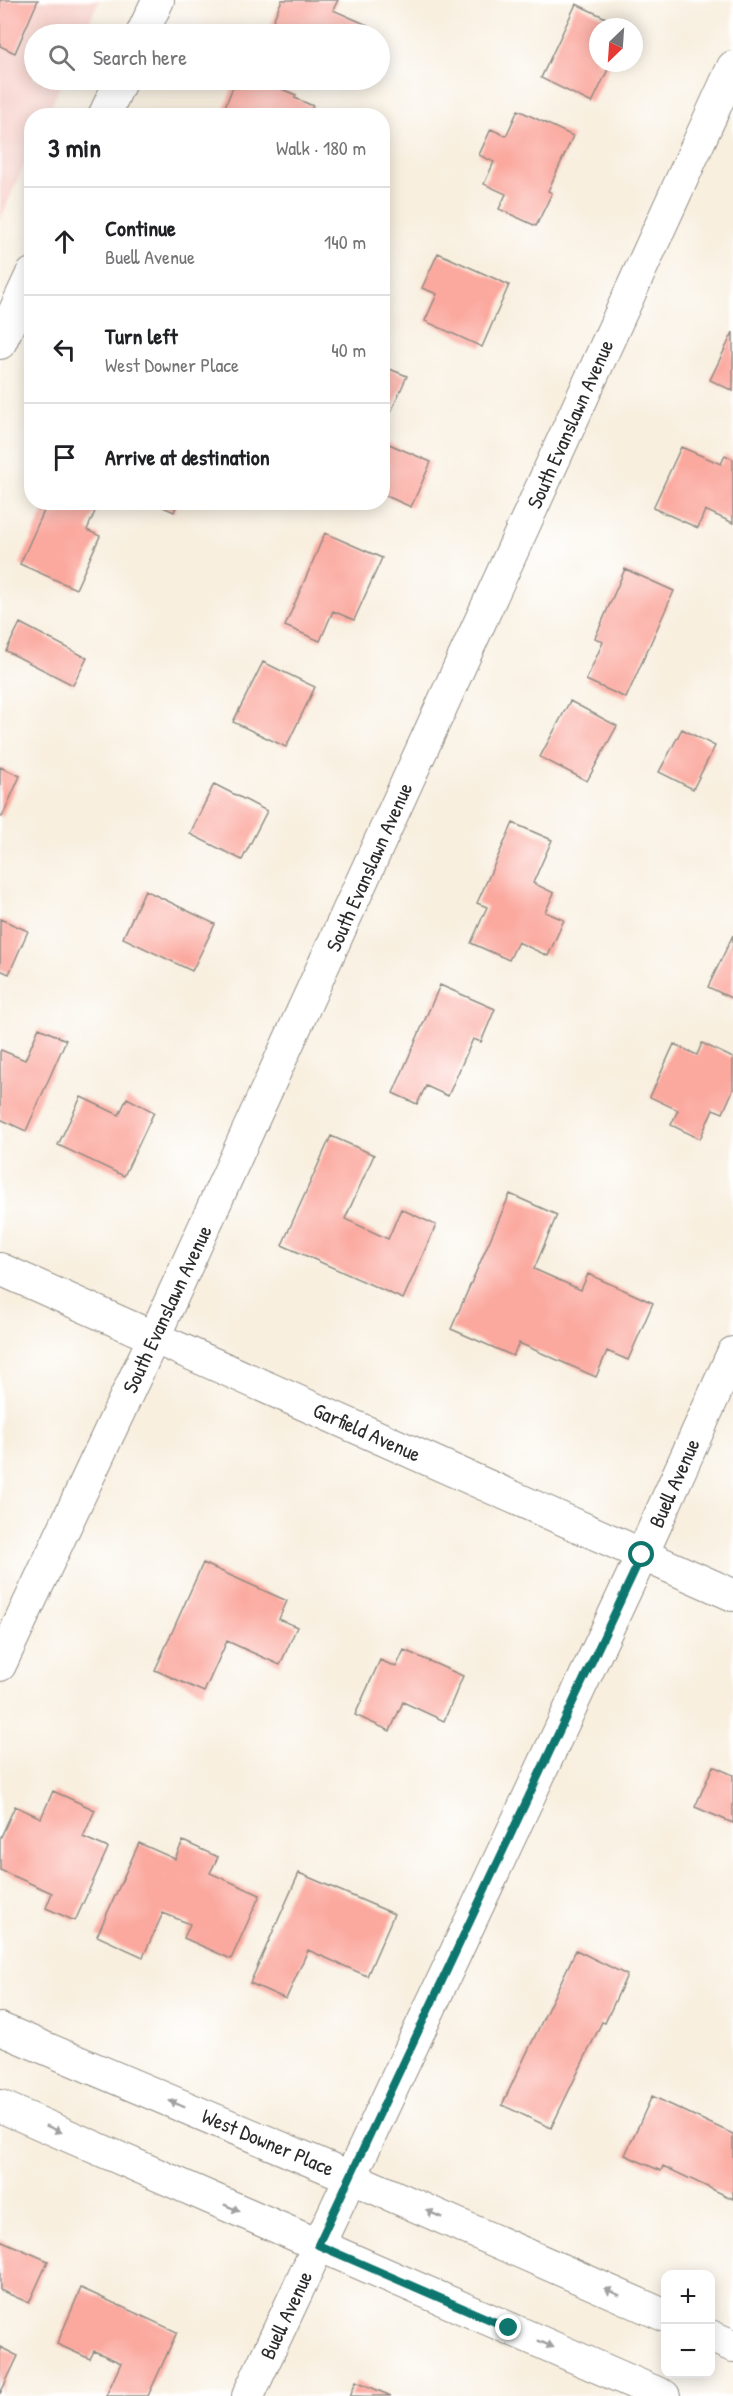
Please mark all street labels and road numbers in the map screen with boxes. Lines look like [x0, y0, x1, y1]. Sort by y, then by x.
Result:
street label: South Evanslawn Avenue [520, 335, 620, 513]
street label: South Evanslawn Avenue [319, 778, 419, 956]
street label: South Evanslawn Avenue [115, 1220, 219, 1398]
street label: Garfield Avenue [309, 1395, 425, 1469]
street label: Buell Avenue [642, 1434, 706, 1532]
street label: West Downer Place [198, 2101, 338, 2183]
street label: Buell Avenue [253, 2266, 319, 2364]

